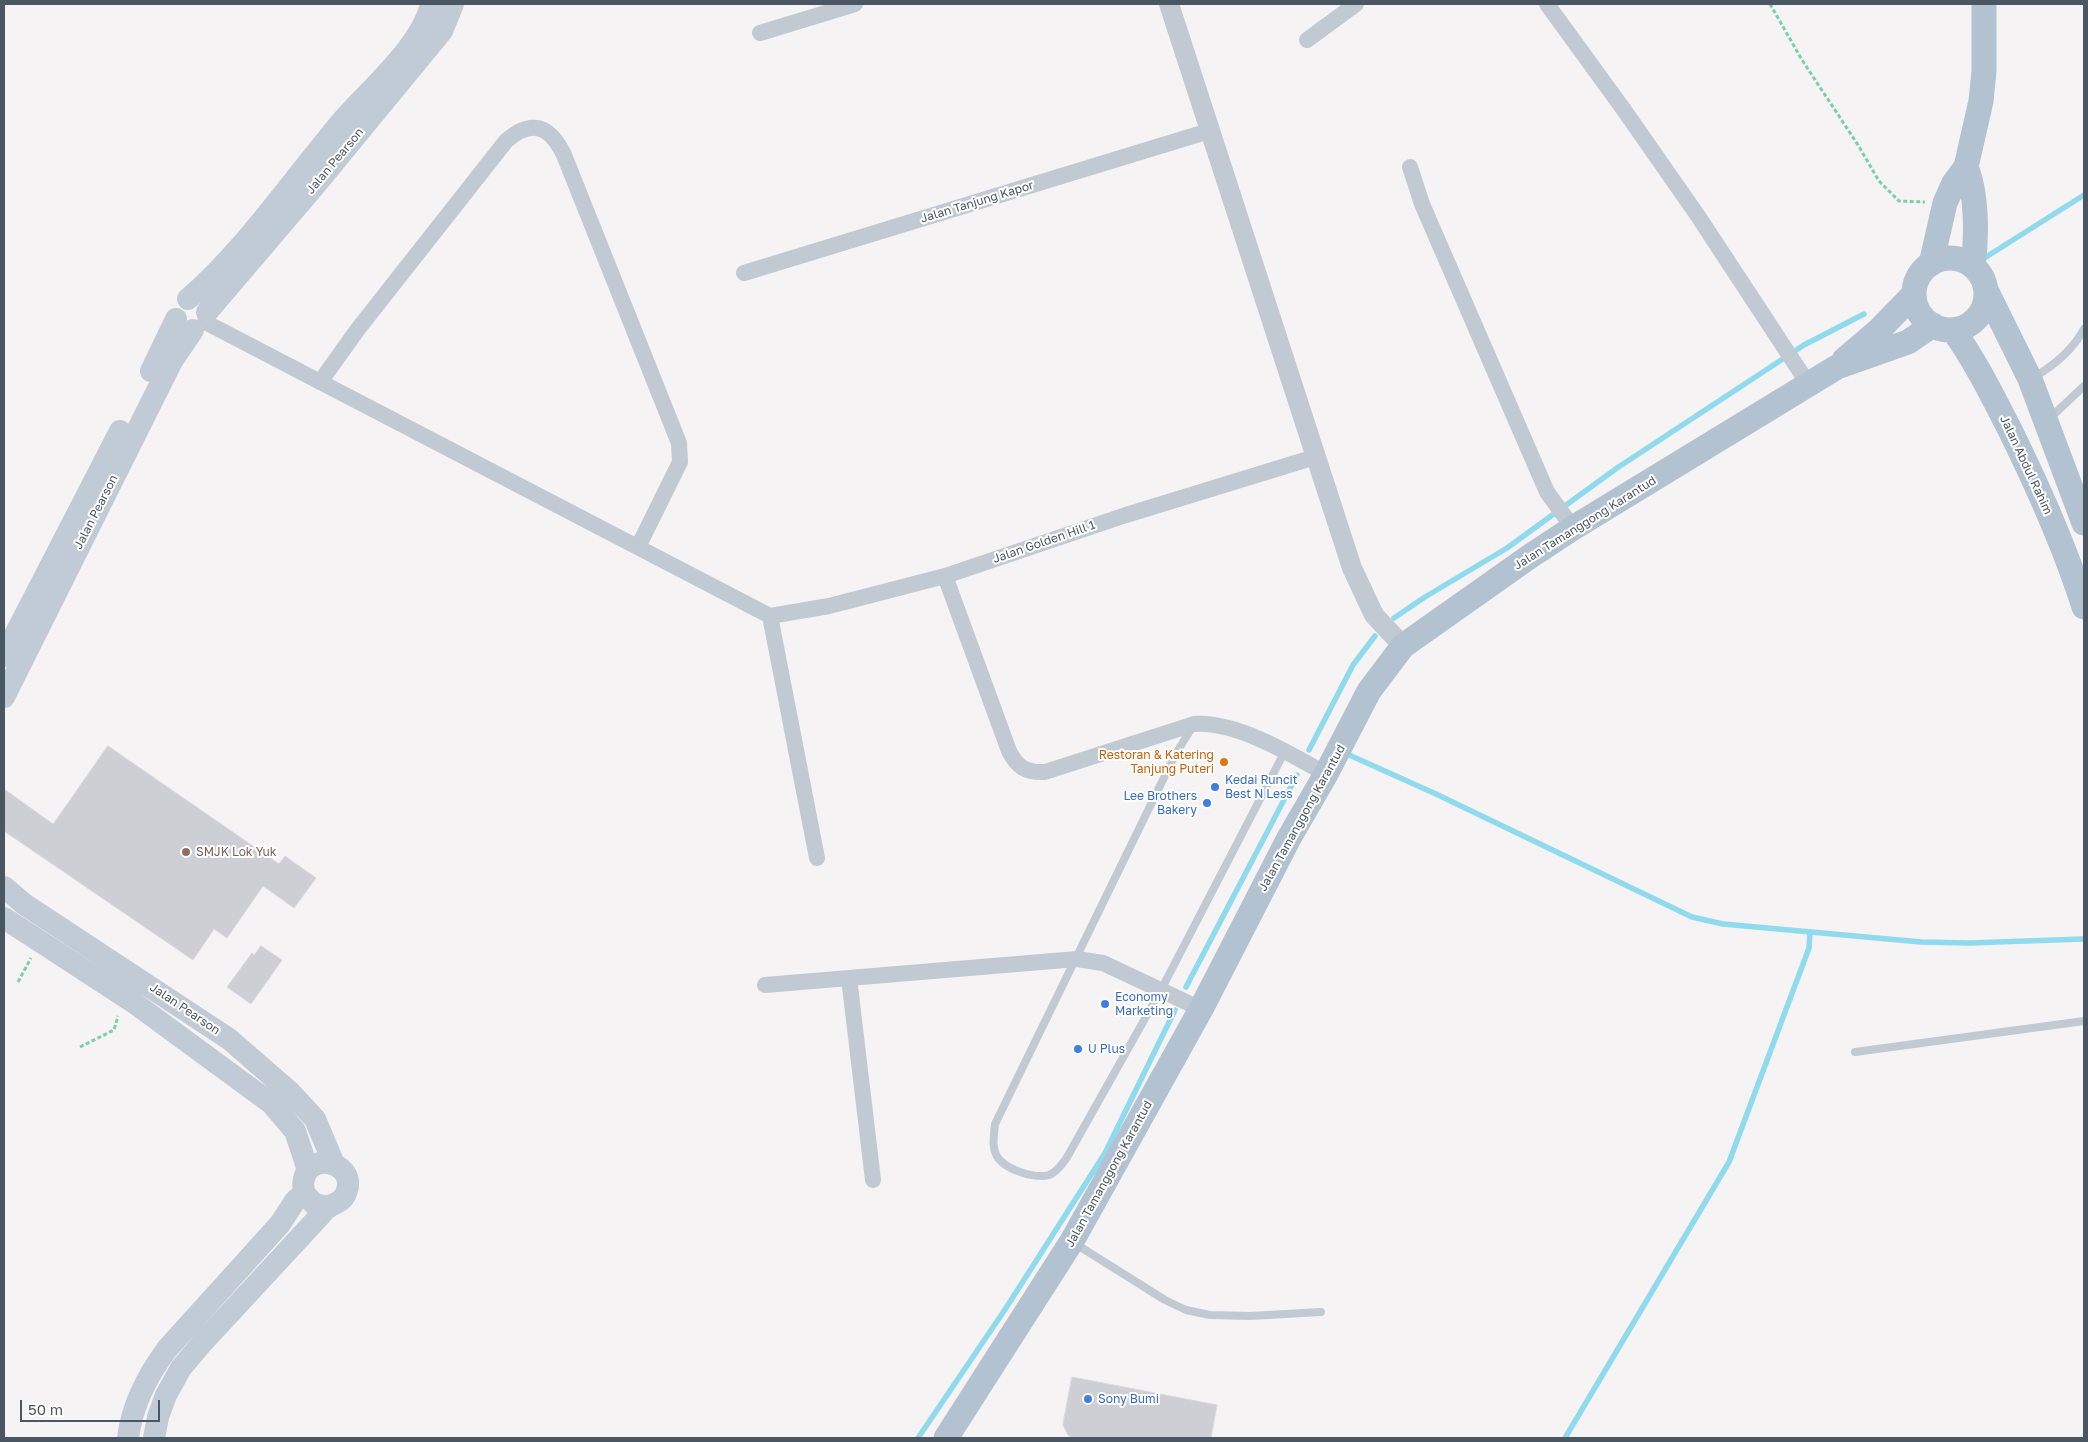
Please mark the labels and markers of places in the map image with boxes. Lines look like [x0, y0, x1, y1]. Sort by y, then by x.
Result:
place label: Restoran & Katering Tanjung Puteri [1099, 748, 1214, 776]
marker: Restoran & Katering Tanjung Puteri [1218, 756, 1230, 768]
place label: Kedai Runcit Best N Less [1225, 773, 1297, 801]
marker: Kedai Runcit Best N Less [1209, 781, 1221, 793]
place label: Lee Brothers Bakery [1123, 789, 1197, 817]
marker: Lee Brothers Bakery [1201, 797, 1213, 809]
place label: SMJK Lok Yuk [196, 845, 277, 859]
marker: SMJK Lok Yuk [180, 846, 192, 858]
place label: Economy Marketing [1115, 990, 1173, 1018]
marker: Economy Marketing [1099, 998, 1111, 1010]
place label: U Plus [1088, 1042, 1125, 1056]
marker: U Plus [1072, 1043, 1084, 1055]
place label: Sony Bumi [1098, 1392, 1159, 1406]
marker: Sony Bumi [1082, 1393, 1094, 1405]

